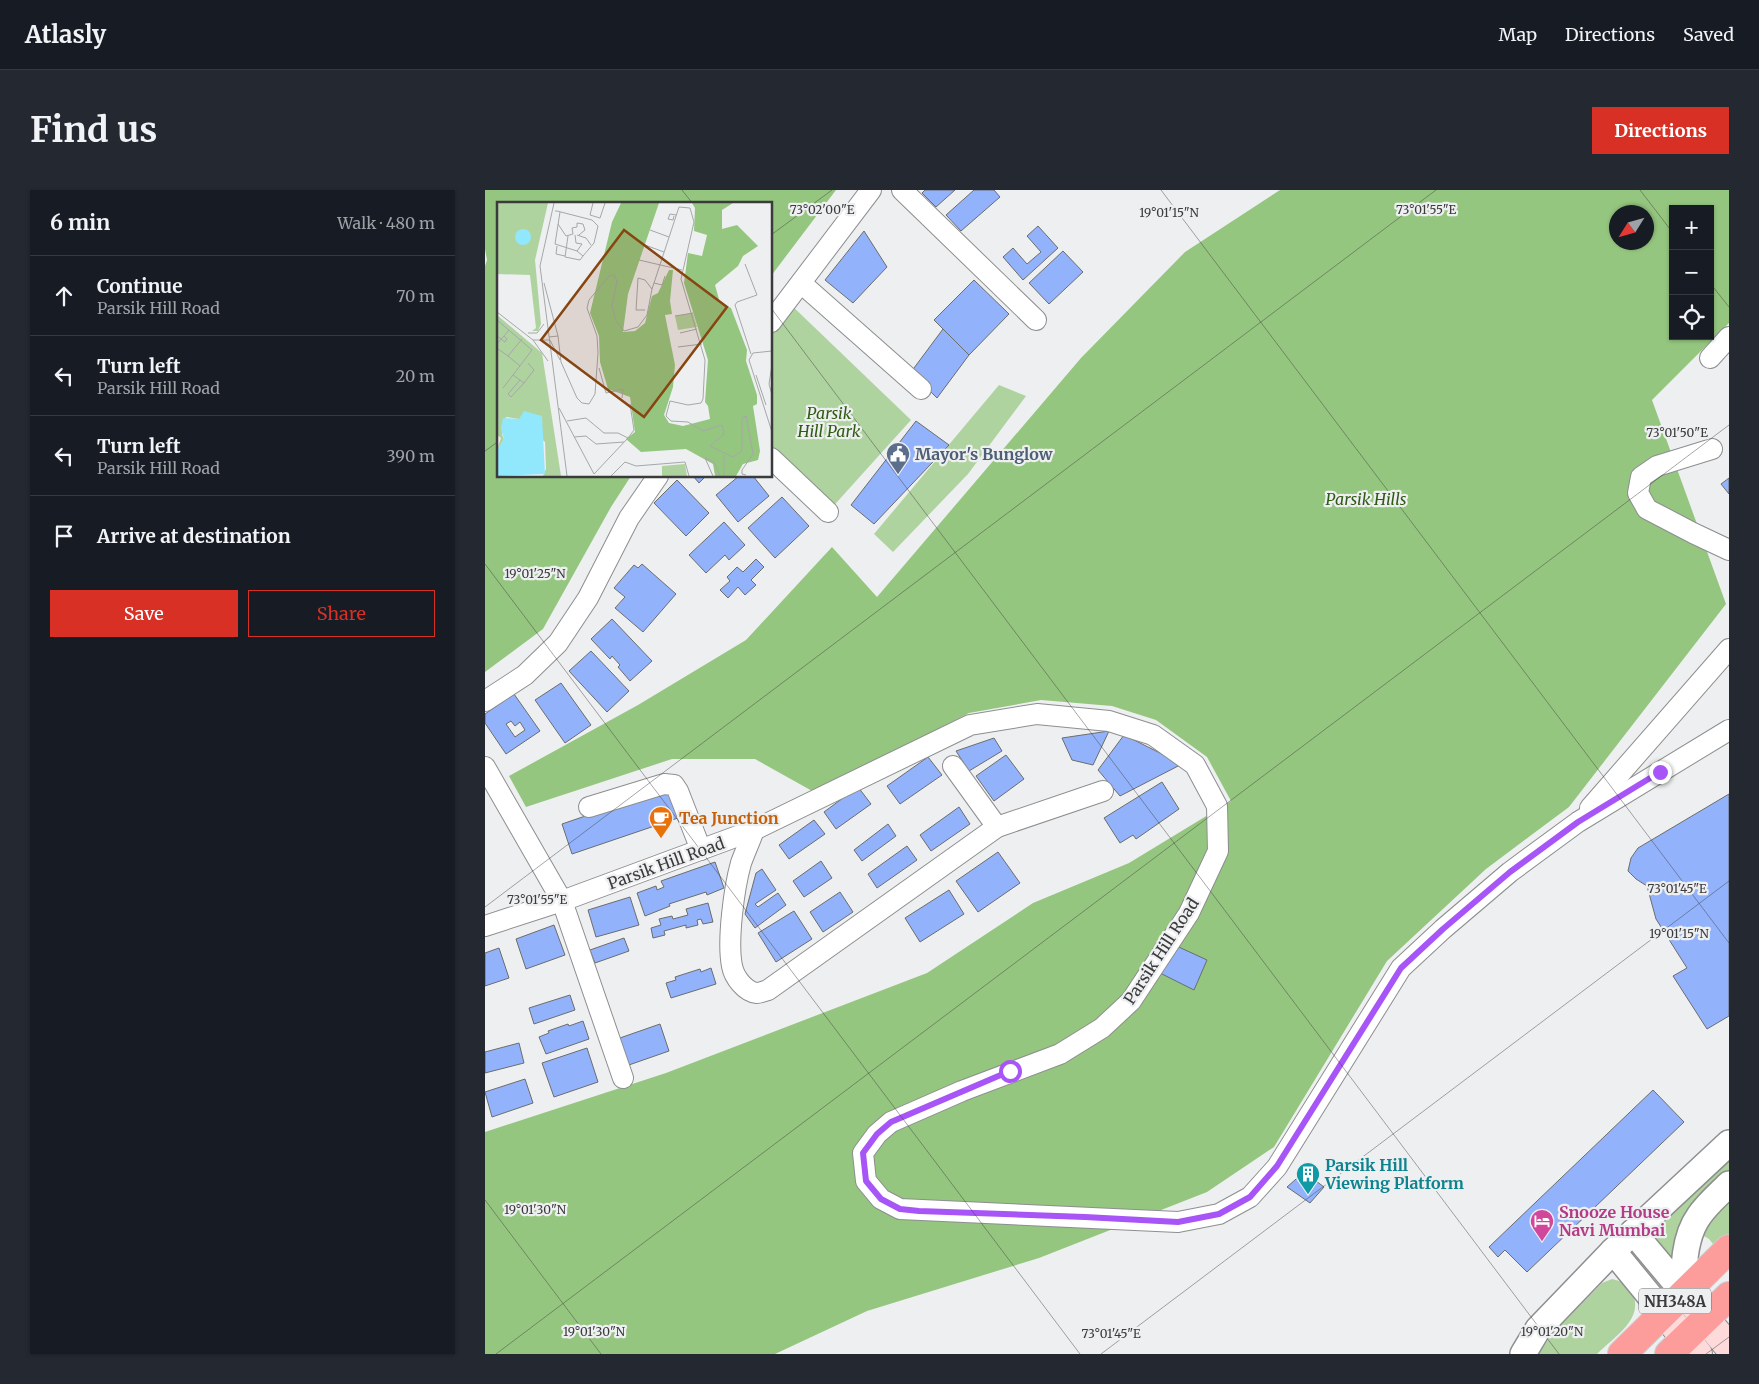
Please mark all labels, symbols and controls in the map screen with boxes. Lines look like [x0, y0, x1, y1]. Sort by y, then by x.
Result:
text: Atlasly [25, 19, 106, 50]
text: Map [1499, 23, 1537, 46]
text: Directions [1565, 23, 1655, 46]
text: Saved [1683, 23, 1734, 46]
button: Directions [1592, 107, 1729, 154]
text: Find us [30, 108, 157, 152]
inset map [497, 202, 773, 478]
text: 73°02'00"E [790, 202, 855, 217]
text: 73°01'55"E [1396, 202, 1456, 217]
text: 19°01'15"N [1139, 205, 1199, 220]
north arrow [1609, 205, 1654, 250]
map controls [1669, 205, 1714, 340]
button: + [1669, 205, 1714, 250]
text: 6 min [50, 209, 110, 236]
text: Walk · 480 m [337, 213, 435, 233]
button: − [1669, 250, 1714, 295]
text: Continue [97, 274, 183, 298]
icon: ahead [50, 282, 78, 310]
text: 70 m [396, 286, 435, 306]
button: locate [1669, 295, 1714, 340]
text: Parsik Hill Road [97, 298, 220, 318]
text: Turn left [97, 354, 181, 378]
icon: left [50, 362, 78, 390]
text: 20 m [396, 366, 435, 386]
text: Parsik Hill Road [97, 378, 220, 398]
park label: Parsik Hill Park [797, 403, 861, 441]
text: 73°01'50"E [1646, 425, 1708, 440]
text: Turn left [97, 434, 181, 458]
public building icon: Mayor's Bunglow [885, 441, 911, 475]
icon: left [50, 442, 78, 470]
place label: Mayor's Bunglow [915, 444, 1053, 464]
text: 390 m [387, 446, 435, 466]
text: Parsik Hill Road [97, 458, 220, 478]
park label: Parsik Hills [1325, 489, 1407, 509]
icon: arrive [50, 522, 78, 550]
text: Arrive at destination [97, 524, 291, 548]
text: 19°01'25"N [504, 566, 566, 581]
button: Save [50, 590, 238, 637]
button: Share [248, 590, 435, 637]
route end [1649, 761, 1672, 784]
cafe icon: Tea Junction [648, 805, 674, 839]
place label: Tea Junction [679, 808, 779, 828]
street label: Parsik Hill Road [605, 832, 727, 893]
text: 73°01'45"E [1647, 881, 1707, 896]
text: 73°01'55"E [507, 892, 567, 907]
street label: Parsik Hill Road [1119, 894, 1203, 1008]
text: 19°01'15"N [1649, 926, 1709, 941]
route start [999, 1060, 1022, 1083]
place label: Parsik Hill Viewing Platform [1324, 1155, 1464, 1193]
building icon: Parsik Hill Viewing Platform [1295, 1161, 1321, 1195]
text: 19°01'30"N [504, 1202, 567, 1217]
place label: Snooze House Navi Mumbai [1559, 1202, 1670, 1240]
hotel icon: Snooze House Navi Mumbai [1529, 1208, 1555, 1242]
road number: NH348A [1639, 1288, 1711, 1314]
text: 19°01'30"N [563, 1324, 626, 1339]
text: 19°01'20"N [1521, 1324, 1584, 1339]
text: 73°01'45"E [1081, 1326, 1141, 1341]

